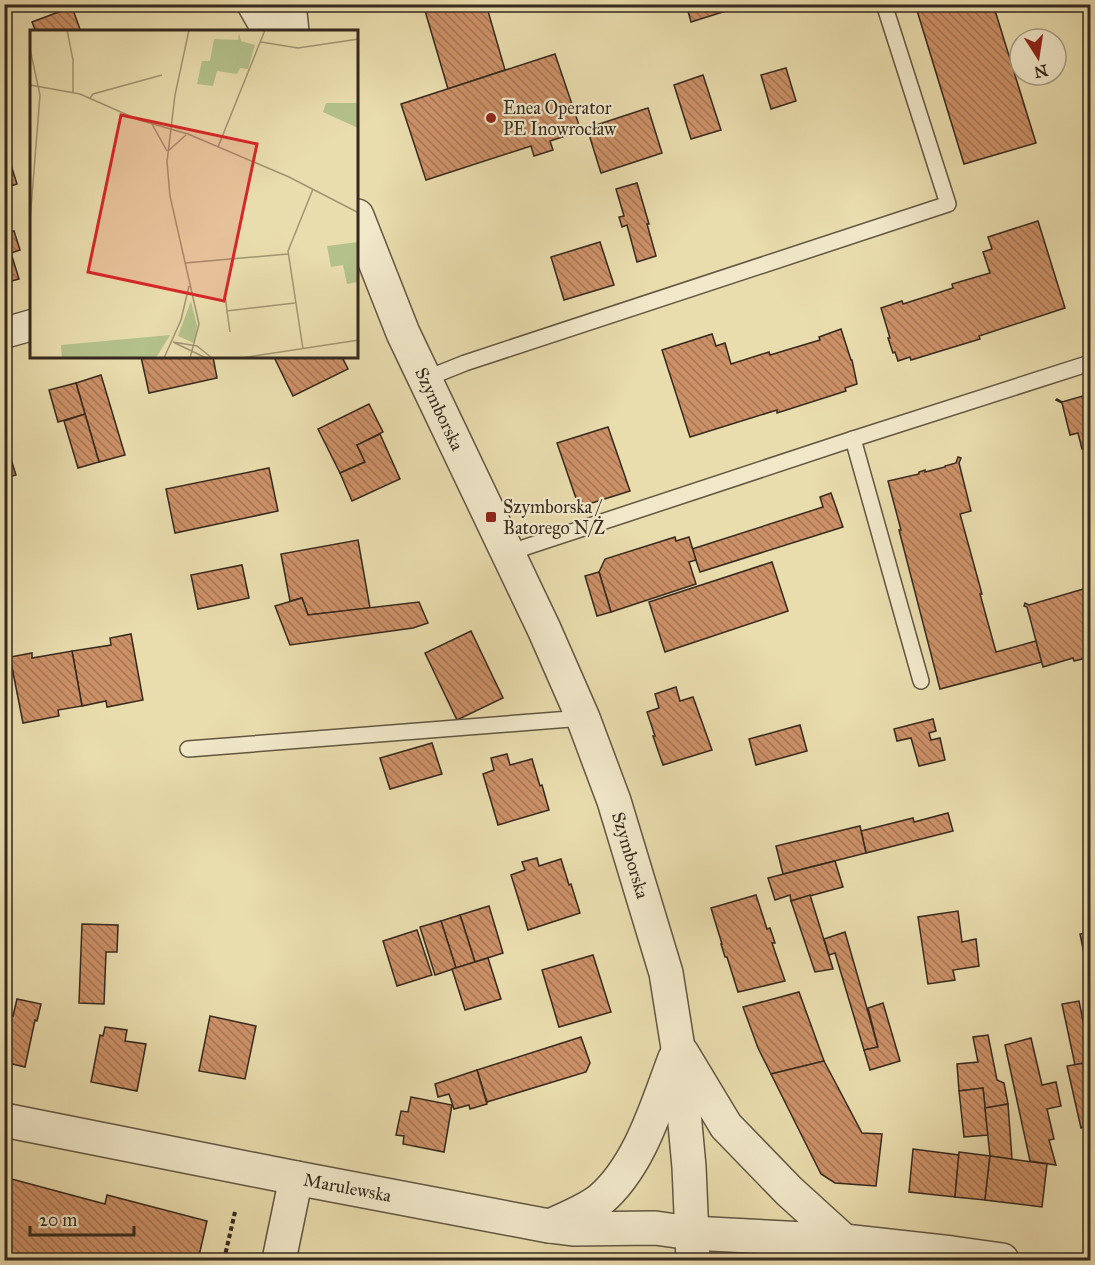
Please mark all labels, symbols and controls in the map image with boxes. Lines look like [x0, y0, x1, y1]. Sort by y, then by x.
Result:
north arrow [1008, 27, 1068, 87]
inset map [30, 30, 358, 358]
text: N [1032, 60, 1050, 82]
place label: Enea Operator PE Inowrocław [503, 97, 616, 140]
marker: Enea Operator PE Inowrocław [484, 111, 498, 125]
street label: Szymborska [410, 364, 469, 454]
place label: Szymborska / Batorego N/Ż [503, 496, 605, 540]
marker: Szymborska / Batorego N/Ż [484, 510, 498, 524]
street label: Szymborska [607, 809, 654, 902]
street label: Marulewska [301, 1169, 394, 1207]
scale bar [30, 1199, 134, 1237]
text: 20 m [39, 1209, 77, 1231]

